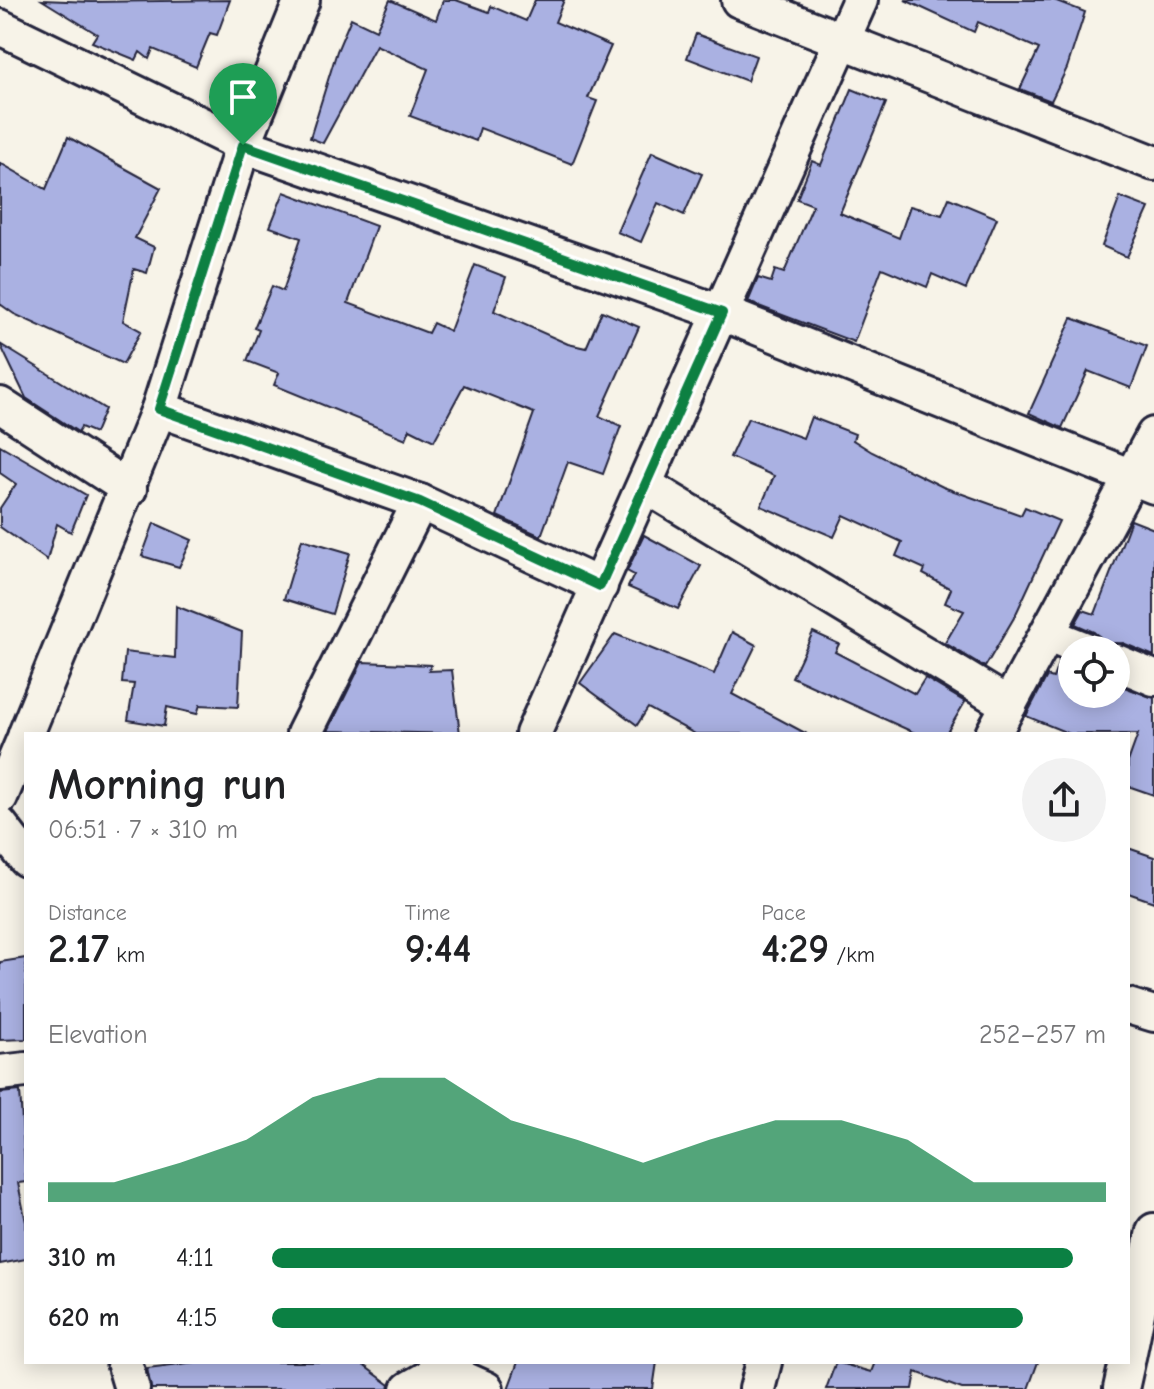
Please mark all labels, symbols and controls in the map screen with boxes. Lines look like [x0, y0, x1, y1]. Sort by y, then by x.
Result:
pin [209, 63, 277, 145]
icon: arrive [221, 75, 265, 119]
map controls [1058, 636, 1130, 708]
button: locate [1058, 636, 1130, 708]
button: share [1022, 758, 1106, 842]
text: Morning run [48, 759, 287, 810]
text: 06:51 · 7 × 310 m [48, 815, 238, 845]
text: Distance [48, 900, 127, 926]
text: Time [405, 900, 450, 926]
text: Pace [761, 900, 806, 926]
text: 2.17 [48, 926, 109, 972]
text: 9:44 [405, 926, 471, 972]
text: 4:29 [761, 926, 829, 972]
text: km [109, 942, 145, 968]
text: /km [829, 942, 875, 968]
text: Elevation [48, 1020, 148, 1050]
text: 252–257 m [979, 1020, 1106, 1050]
text: 310 m [48, 1243, 116, 1273]
text: 4:11 [176, 1243, 214, 1273]
text: 620 m [48, 1303, 119, 1333]
text: 4:15 [176, 1303, 218, 1333]

